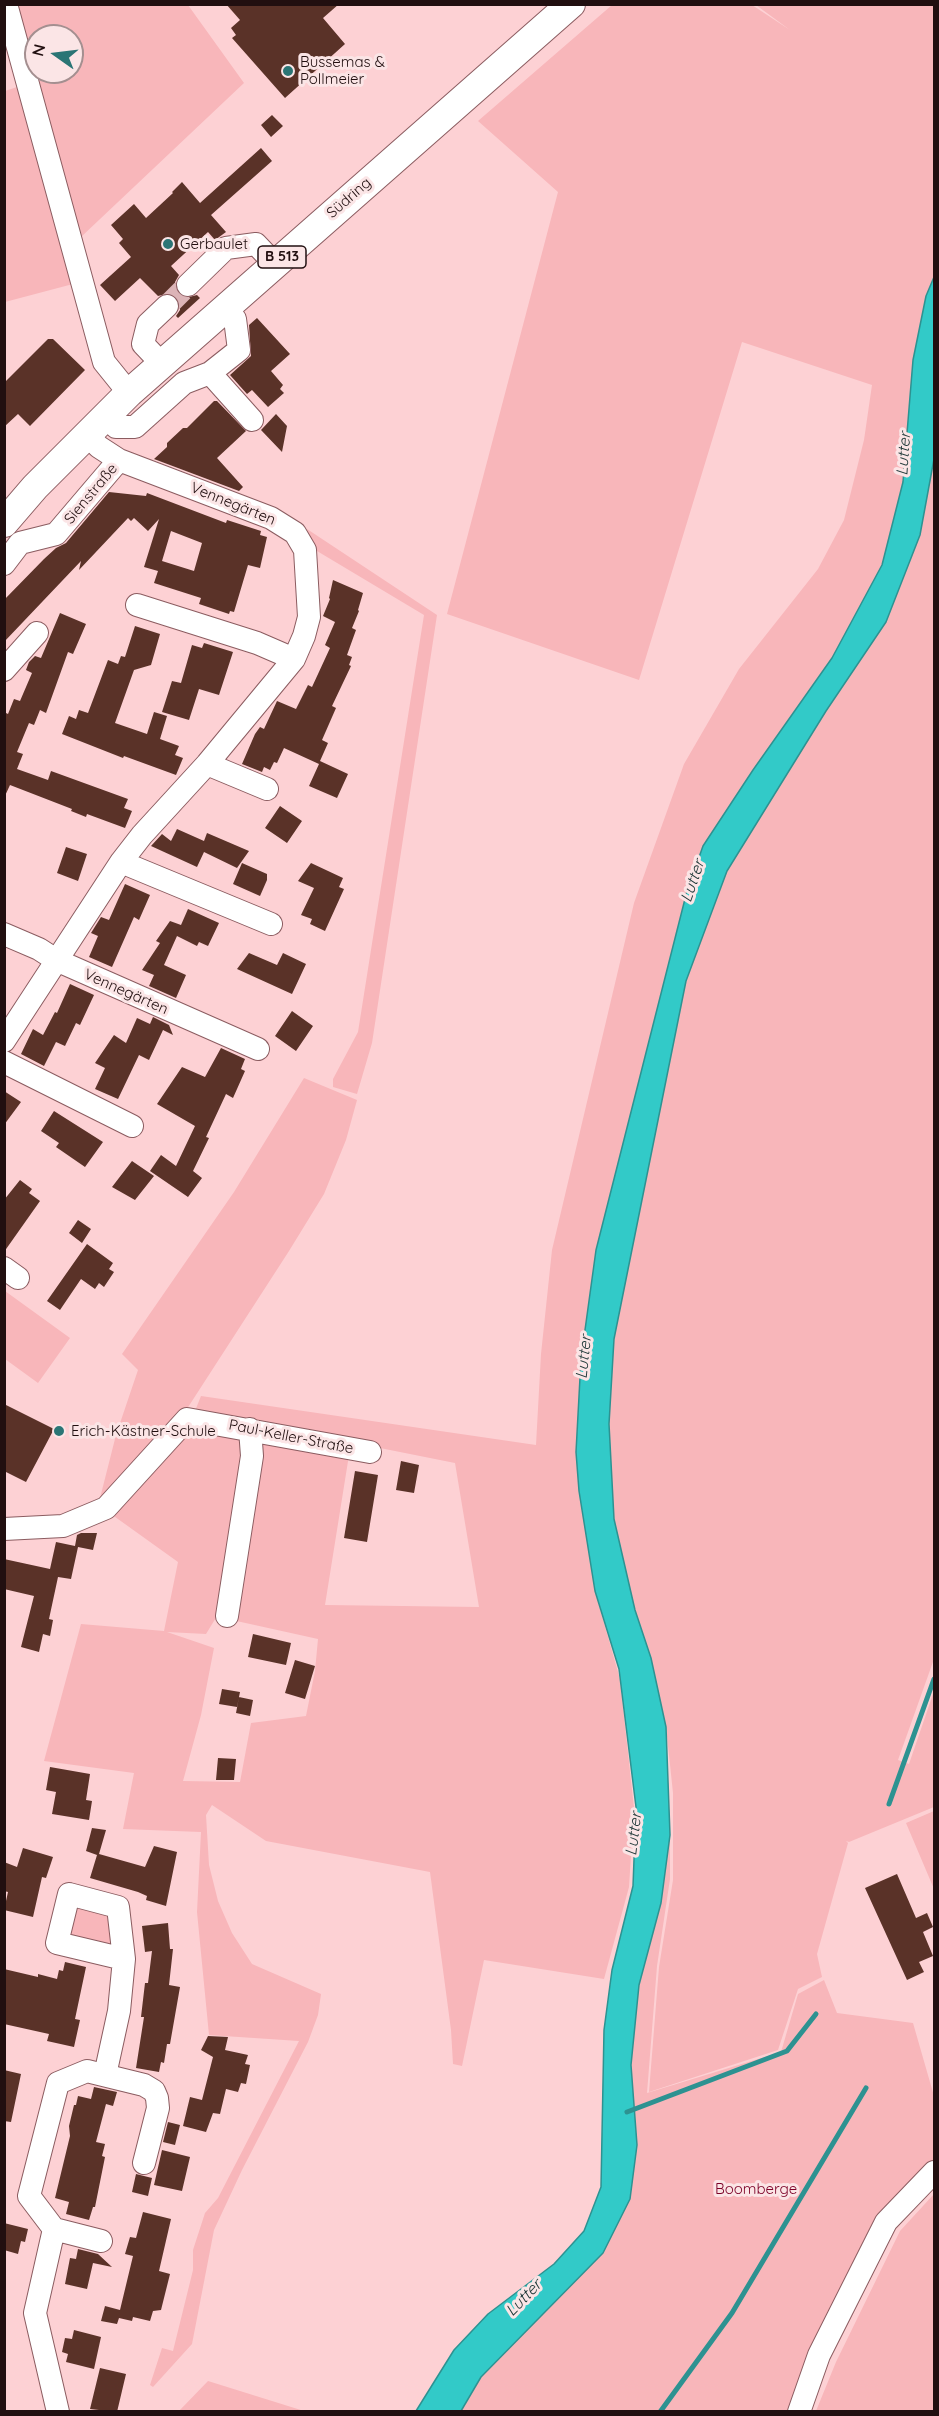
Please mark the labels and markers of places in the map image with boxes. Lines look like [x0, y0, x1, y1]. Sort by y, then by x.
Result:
place label: Bussemas & Pollmeier [300, 53, 385, 88]
marker: Bussemas & Pollmeier [281, 64, 295, 78]
place label: Gerbaulet [180, 235, 248, 253]
marker: Gerbaulet [161, 237, 175, 251]
place label: Erich-Kästner-Schule [71, 1422, 216, 1440]
marker: Erich-Kästner-Schule [52, 1424, 66, 1438]

